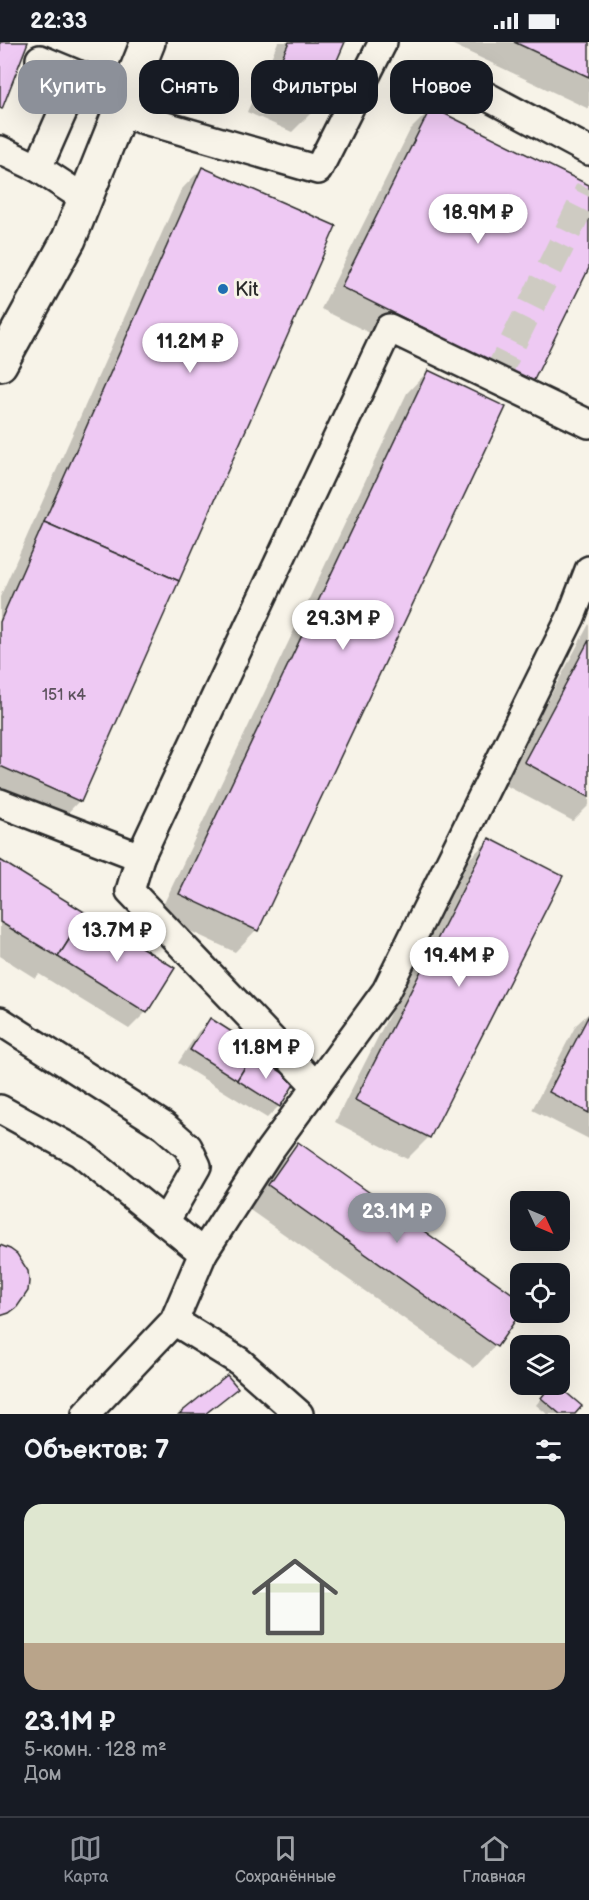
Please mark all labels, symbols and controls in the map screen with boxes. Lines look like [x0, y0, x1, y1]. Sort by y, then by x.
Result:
text: 22:33 [30, 8, 87, 35]
chip: Купить [18, 60, 127, 114]
chip: Снять [139, 60, 239, 114]
chip: Фильтры [251, 60, 378, 114]
chip: Новое [390, 60, 493, 114]
pin: 18.9M ₽ [423, 194, 533, 245]
text: 18.9M ₽ [443, 201, 513, 225]
place label: Kit [235, 278, 259, 302]
marker: Kit [216, 282, 230, 296]
pin: 11.2M ₽ [135, 323, 245, 374]
text: 11.2M ₽ [156, 330, 224, 354]
pin: 29.3M ₽ [288, 600, 398, 651]
text: 29.3M ₽ [306, 607, 380, 631]
house number: 151 к4 [42, 686, 86, 705]
pin: 13.7M ₽ [62, 912, 172, 963]
text: 13.7M ₽ [82, 919, 152, 943]
pin: 19.4M ₽ [404, 937, 514, 988]
text: 19.4M ₽ [424, 944, 494, 968]
pin: 11.8M ₽ [211, 1029, 321, 1080]
text: 11.8M ₽ [232, 1036, 300, 1060]
north arrow [510, 1191, 570, 1251]
map controls [510, 1191, 570, 1395]
pin: 23.1M ₽ [342, 1193, 452, 1244]
text: 23.1M ₽ [362, 1200, 432, 1224]
button: locate [510, 1263, 570, 1323]
button: layers [510, 1335, 570, 1395]
icon: filters [532, 1434, 565, 1467]
text: Объектов: 7 [24, 1435, 169, 1466]
icon: home [241, 1543, 349, 1651]
text: 23.1M ₽ [24, 1707, 115, 1738]
text: 5-комн. · 128 m² [24, 1738, 167, 1762]
text: Дом [24, 1762, 62, 1786]
tab: Карта [63, 1832, 108, 1887]
tab: Сохранённые [235, 1832, 336, 1887]
tab: Главная [463, 1832, 526, 1887]

